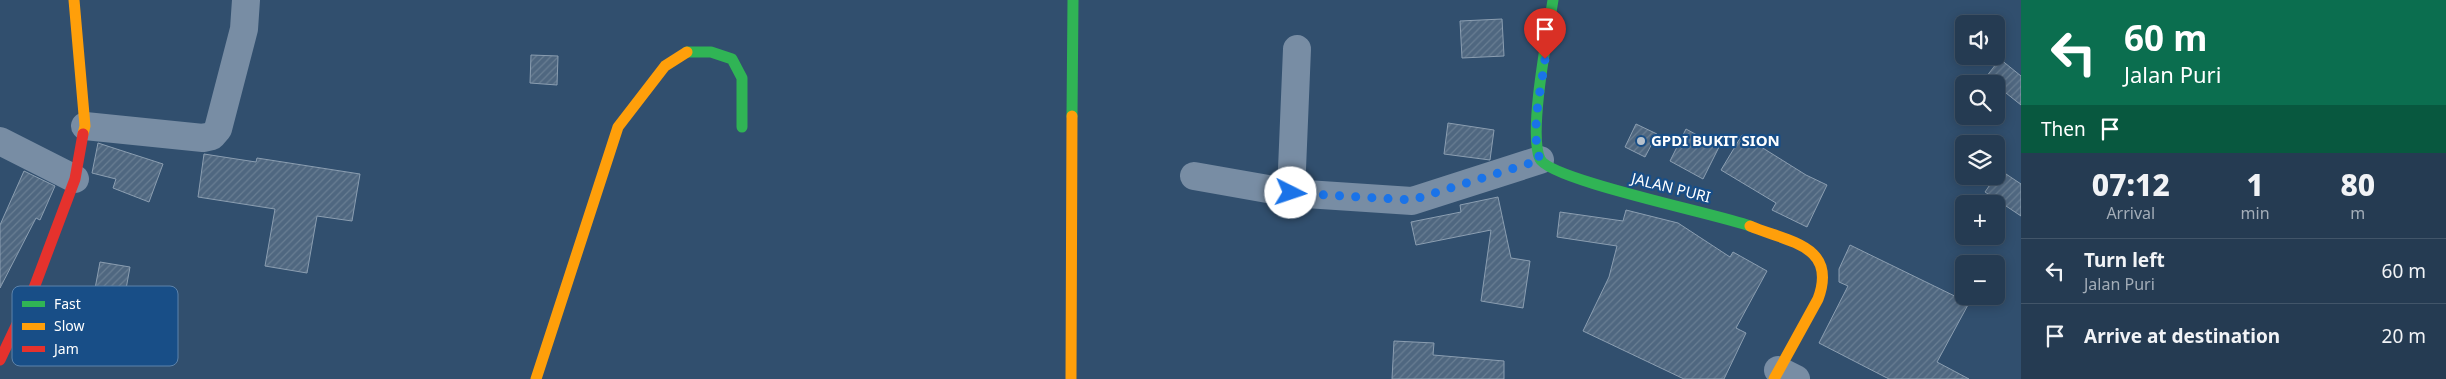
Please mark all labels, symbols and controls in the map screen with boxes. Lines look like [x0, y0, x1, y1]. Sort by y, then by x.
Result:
pin [1524, 8, 1566, 59]
text: 60 m [2124, 14, 2207, 61]
icon: arrive [1531, 15, 1559, 43]
map controls [1955, 15, 2005, 305]
button: sound [1955, 15, 2005, 65]
icon: left [2041, 20, 2106, 85]
text: Jalan Puri [2124, 59, 2221, 89]
button: search [1955, 75, 2005, 125]
icon: arrive [2096, 115, 2124, 143]
text: Then [2041, 116, 2086, 142]
place label: GPDI BUKIT SION [1651, 130, 1780, 150]
marker: GPDI BUKIT SION [1635, 135, 1647, 147]
button: layers [1955, 135, 2005, 185]
text: 07:12 [2092, 164, 2170, 205]
text: 1 [2246, 164, 2264, 205]
text: 80 [2340, 164, 2375, 205]
position arrow [1264, 166, 1316, 218]
street label: JALAN PURI [1628, 167, 1713, 207]
button: + [1955, 195, 2005, 245]
text: Arrival [2106, 202, 2155, 224]
text: min [2241, 202, 2270, 224]
text: m [2350, 202, 2365, 224]
text: Turn left [2084, 247, 2165, 273]
button: − [1955, 255, 2005, 305]
icon: left [2041, 257, 2069, 285]
text: 60 m [2382, 258, 2426, 284]
text: Jalan Puri [2084, 273, 2155, 295]
legend [12, 286, 178, 366]
text: Fast [54, 294, 81, 313]
text: Slow [54, 316, 85, 335]
icon: arrive [2041, 322, 2069, 350]
text: Arrive at destination [2084, 323, 2280, 349]
text: 20 m [2382, 323, 2426, 349]
text: Jam [52, 339, 79, 358]

